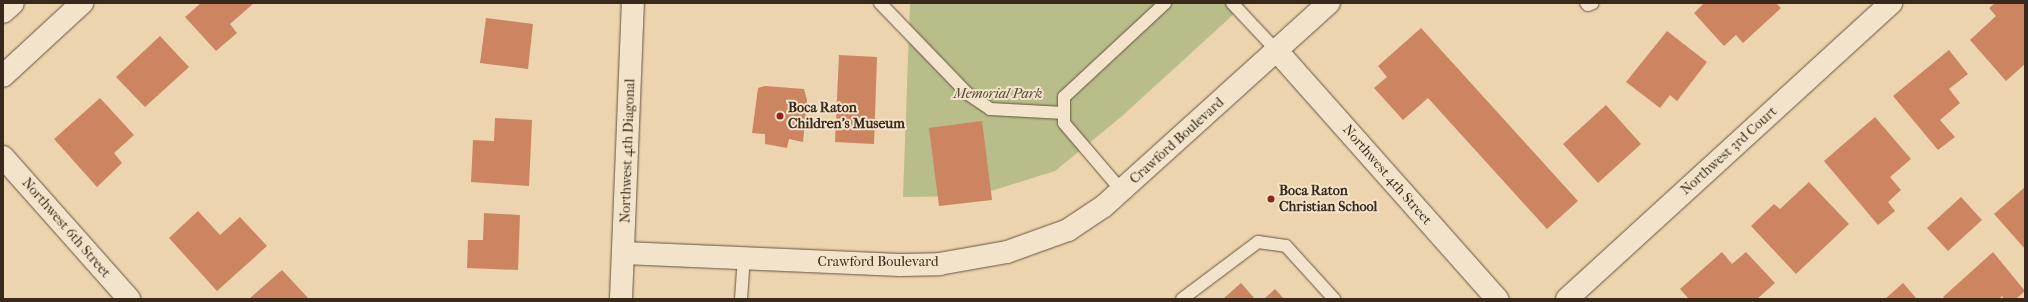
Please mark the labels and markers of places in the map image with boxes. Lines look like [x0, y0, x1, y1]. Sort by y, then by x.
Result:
place label: Boca Raton Children's Museum [788, 100, 905, 132]
marker: Boca Raton Children's Museum [775, 111, 785, 121]
place label: Boca Raton Christian School [1279, 183, 1377, 216]
marker: Boca Raton Christian School [1266, 194, 1276, 204]

